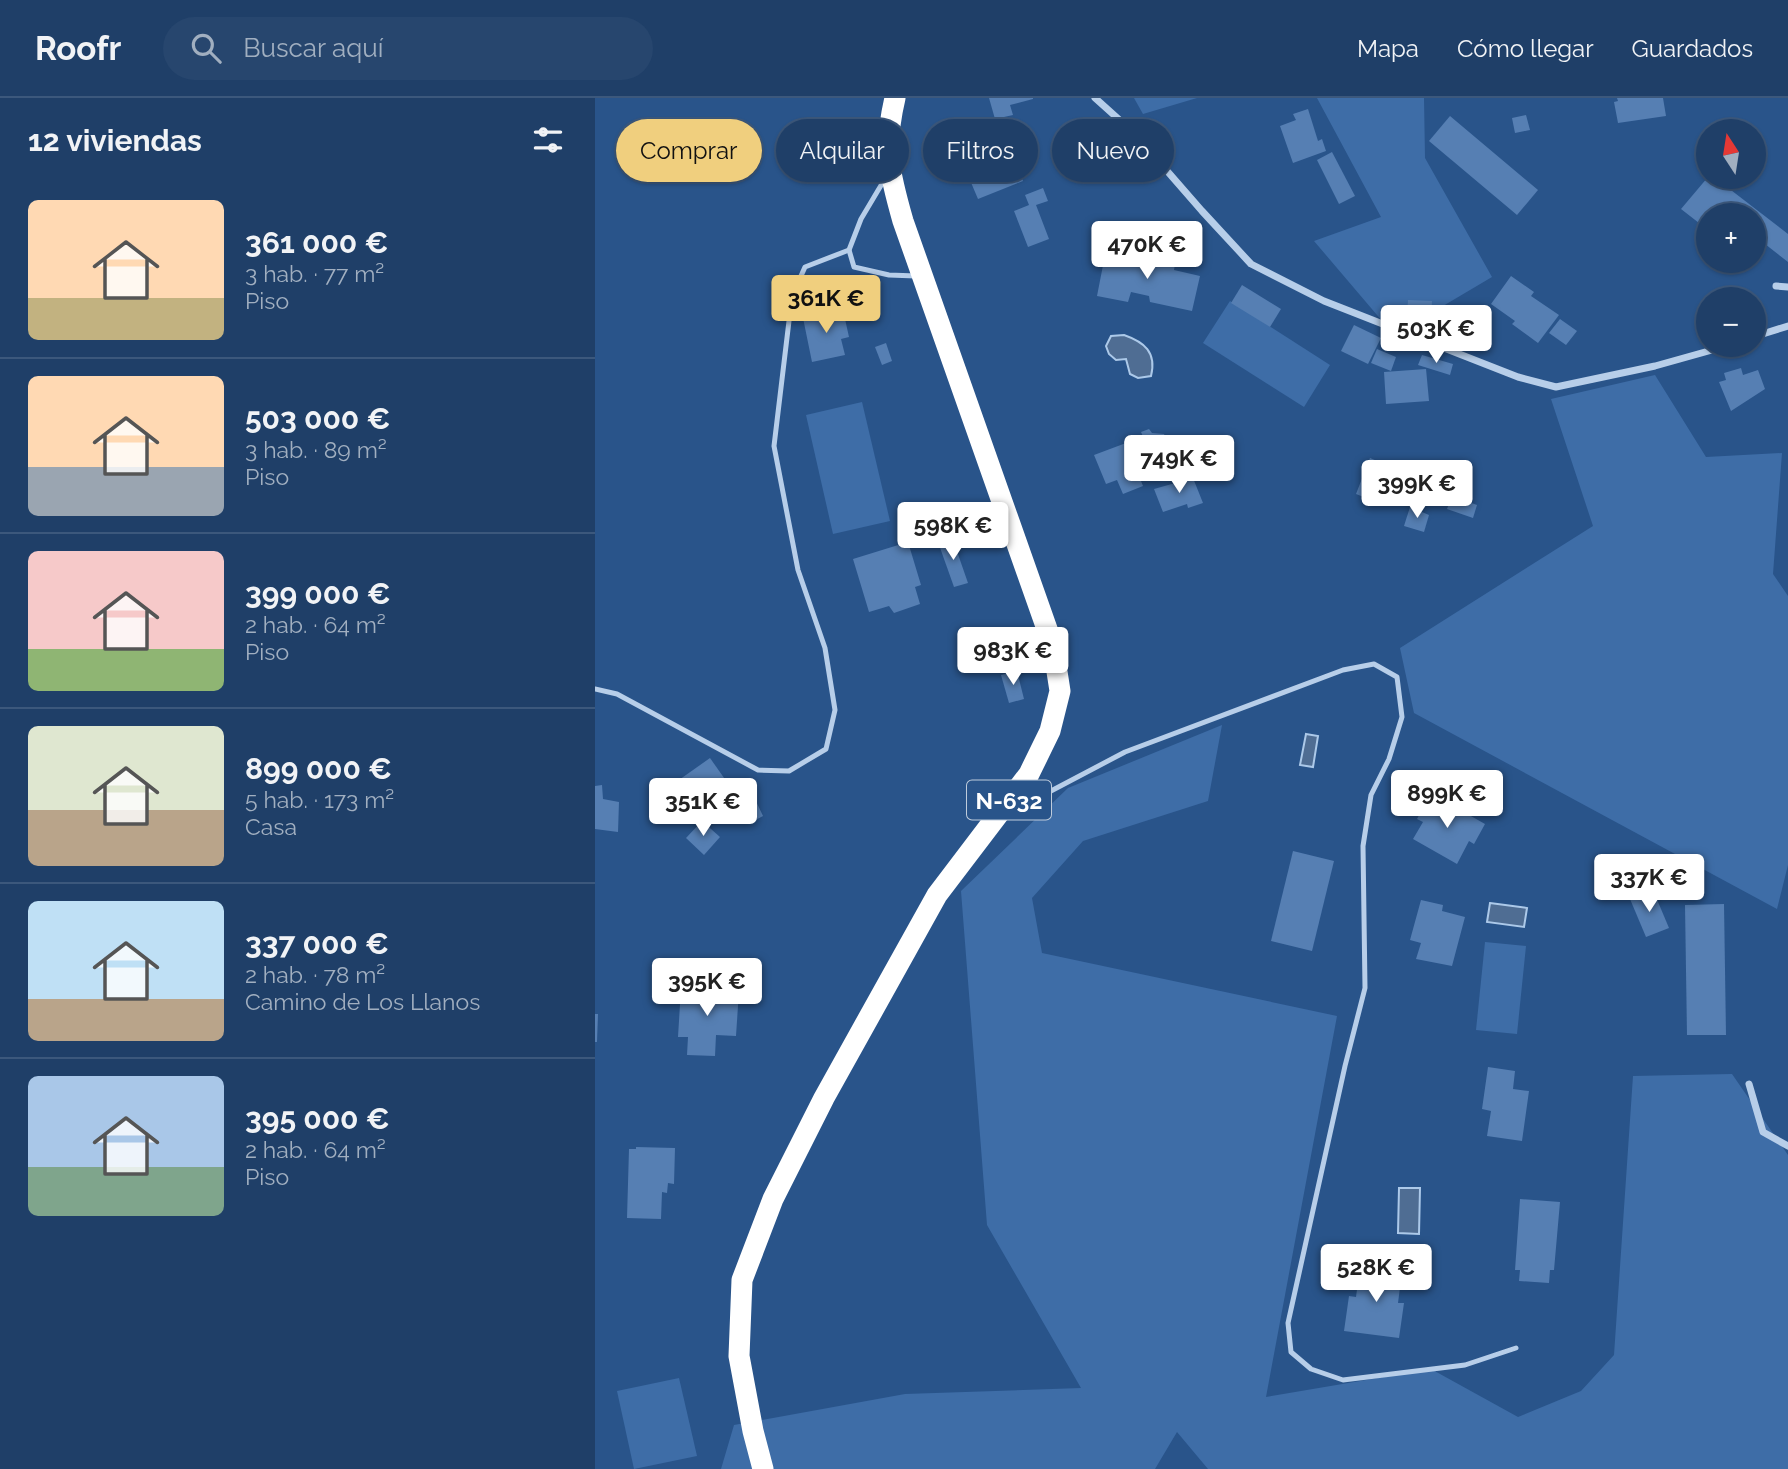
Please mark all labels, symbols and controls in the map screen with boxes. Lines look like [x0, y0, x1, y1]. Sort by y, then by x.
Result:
search box [163, 17, 653, 80]
text: Roofr [35, 29, 121, 68]
icon: search [187, 29, 225, 67]
text: Buscar aquí [243, 33, 383, 63]
text: Mapa [1357, 34, 1419, 63]
text: Cómo llegar [1457, 34, 1594, 63]
text: Guardados [1632, 34, 1753, 63]
chip: Comprar [616, 119, 762, 182]
chip: Alquilar [776, 119, 909, 182]
chip: Filtros [923, 119, 1038, 182]
chip: Nuevo [1052, 119, 1174, 182]
north arrow [1696, 119, 1766, 189]
map controls [1696, 119, 1766, 357]
icon: filters [529, 121, 567, 159]
text: 12 viviendas [28, 123, 202, 158]
button: + [1696, 203, 1766, 273]
pin: 470K € [1090, 222, 1204, 281]
text: 361 000 € [245, 225, 388, 260]
icon: home [84, 228, 168, 312]
text: 470K € [1107, 230, 1187, 257]
text: 3 hab. · 77 m² [245, 260, 384, 287]
pin: 361K € [769, 275, 883, 335]
text: 361K € [787, 284, 865, 311]
text: Piso [245, 287, 289, 314]
button: − [1696, 287, 1766, 357]
pin: 503K € [1379, 306, 1493, 365]
text: 503K € [1397, 314, 1475, 341]
text: 503 000 € [245, 401, 390, 436]
icon: home [84, 404, 168, 488]
text: 3 hab. · 89 m² [245, 436, 387, 463]
pin: 749K € [1122, 436, 1236, 495]
text: 749K € [1140, 444, 1218, 471]
pin: 399K € [1360, 460, 1474, 520]
text: Piso [245, 463, 289, 490]
text: 399K € [1378, 469, 1456, 496]
pin: 598K € [896, 503, 1010, 562]
text: 598K € [913, 511, 993, 538]
text: 399 000 € [245, 576, 391, 611]
icon: home [84, 579, 168, 663]
text: 2 hab. · 64 m² [245, 611, 386, 638]
pin: 983K € [956, 628, 1070, 687]
text: 983K € [973, 636, 1053, 663]
text: Piso [245, 638, 289, 665]
text: 899 000 € [245, 751, 392, 786]
icon: home [84, 754, 168, 838]
pin: 899K € [1390, 770, 1504, 830]
pin: 351K € [646, 778, 760, 838]
text: 899K € [1407, 779, 1487, 806]
road number: N-632 [967, 780, 1051, 820]
text: 5 hab. · 173 m² [245, 786, 394, 813]
text: 351K € [665, 787, 741, 814]
text: Casa [245, 813, 297, 840]
pin: 337K € [1592, 854, 1706, 914]
text: 337K € [1610, 863, 1688, 890]
text: 337 000 € [245, 926, 389, 961]
icon: home [84, 929, 168, 1013]
pin: 395K € [650, 958, 764, 1018]
text: 2 hab. · 78 m² [245, 961, 385, 988]
text: 395K € [668, 967, 746, 994]
text: Camino de Los Llanos [245, 988, 480, 1015]
text: 395 000 € [245, 1101, 390, 1136]
icon: home [84, 1104, 168, 1188]
text: 2 hab. · 64 m² [245, 1136, 386, 1163]
text: Piso [245, 1163, 289, 1190]
pin: 528K € [1319, 1244, 1433, 1304]
text: 528K € [1337, 1253, 1415, 1280]

